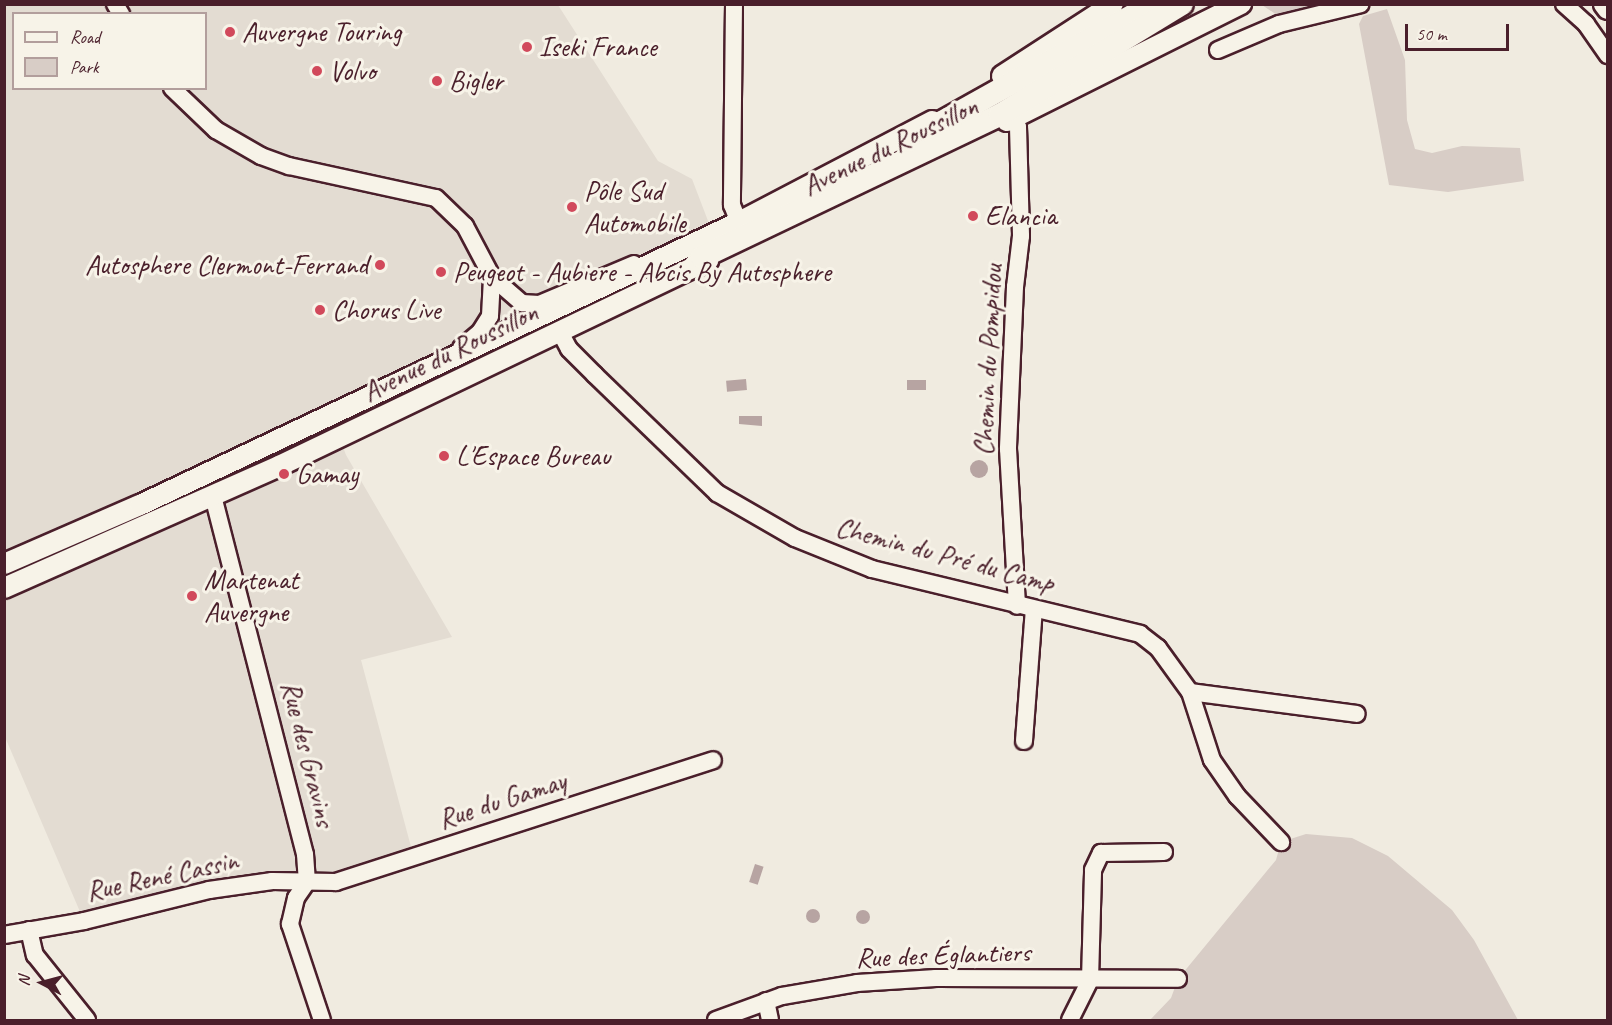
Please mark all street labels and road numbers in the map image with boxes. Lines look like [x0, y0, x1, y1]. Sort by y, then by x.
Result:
street label: Avenue du Roussillon [797, 89, 983, 203]
street label: Chemin du Pompidou [966, 264, 1010, 456]
street label: Avenue du Roussillon [357, 295, 543, 409]
street label: Chemin du Pré du Camp [833, 510, 1057, 600]
street label: Rue des Gravins [274, 677, 342, 831]
street label: Rue du Gamay [435, 764, 569, 836]
street label: Rue René Cassin [83, 843, 241, 909]
street label: Rue des Églantiers [855, 935, 1031, 975]

